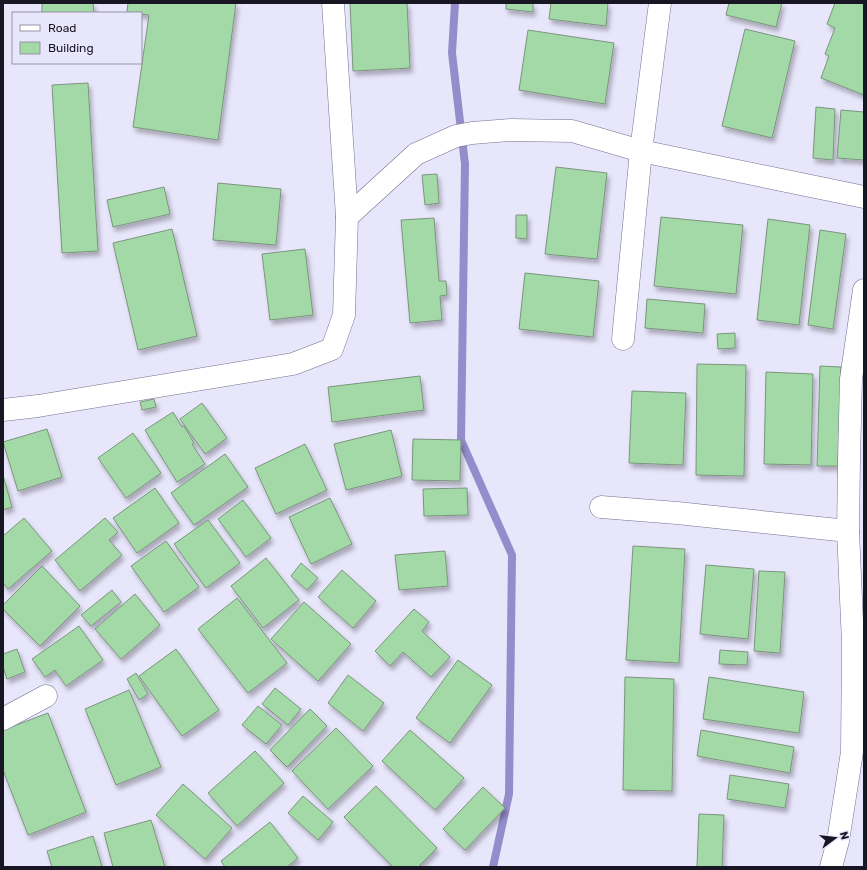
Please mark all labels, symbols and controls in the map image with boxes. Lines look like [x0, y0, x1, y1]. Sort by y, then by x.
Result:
legend [12, 12, 142, 64]
text: Road [48, 21, 76, 35]
text: Building [48, 41, 94, 55]
north arrow [815, 818, 855, 858]
text: N [837, 830, 852, 841]

